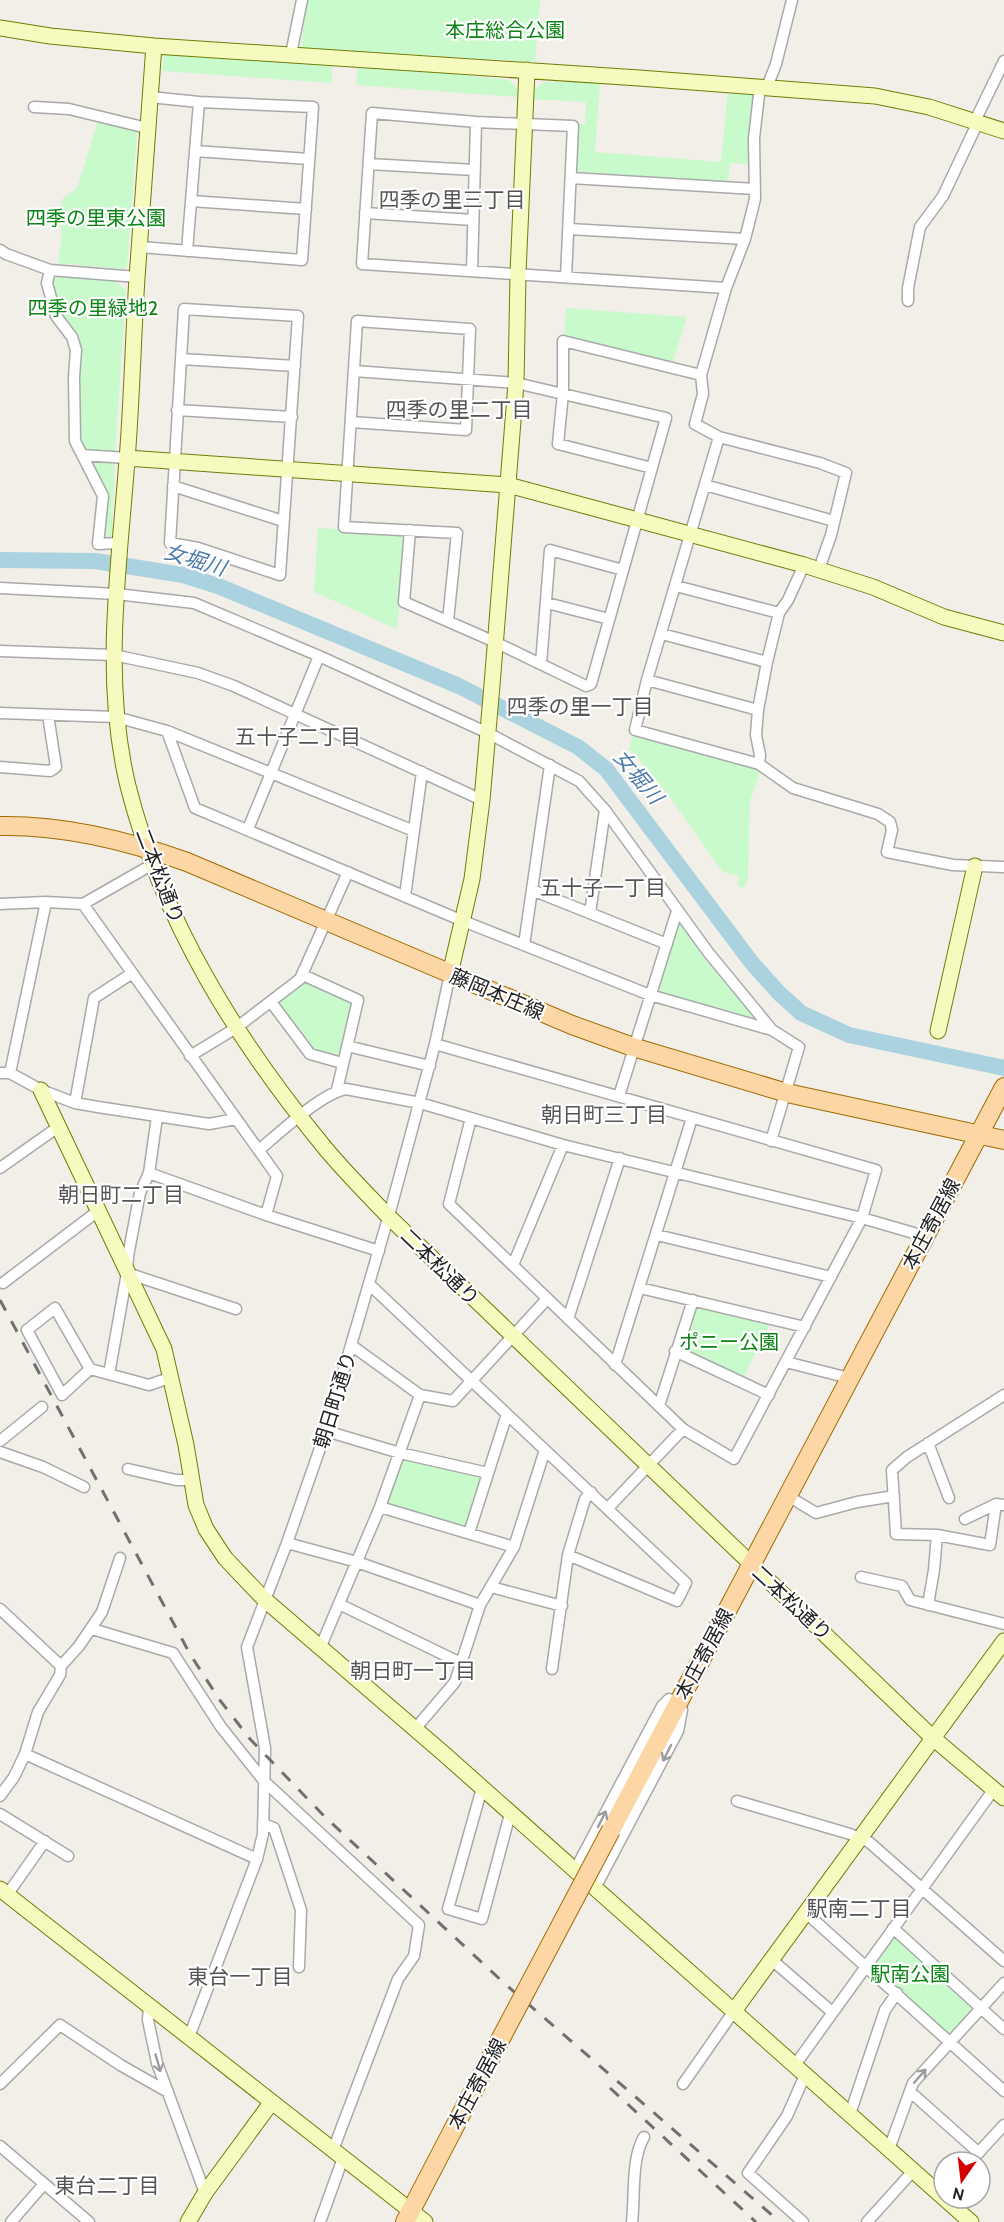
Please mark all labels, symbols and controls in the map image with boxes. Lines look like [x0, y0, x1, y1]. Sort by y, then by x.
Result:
park label: 本庄総合公園 [445, 18, 565, 42]
district label: 四季の里三丁目 [379, 187, 526, 212]
park label: 四季の里東公園 [26, 206, 166, 230]
park label: 四季の里緑地2 [28, 296, 158, 320]
district label: 四季の里二丁目 [386, 397, 533, 422]
water label: 女堀川 [161, 538, 231, 581]
district label: 四季の里一丁目 [507, 694, 654, 719]
district label: 五十子二丁目 [235, 724, 361, 749]
water label: 女堀川 [609, 745, 669, 810]
street label: 二本松通り [131, 825, 189, 927]
district label: 五十子一丁目 [540, 875, 666, 900]
street label: 藤岡本庄線 [446, 963, 548, 1025]
district label: 朝日町三丁目 [541, 1102, 667, 1127]
street label: 本庄寄居線 [897, 1174, 965, 1274]
district label: 朝日町二丁目 [58, 1182, 184, 1207]
street label: 二本松通り [396, 1224, 484, 1310]
park label: ポニー公園 [679, 1330, 779, 1354]
street label: 朝日町通り [309, 1349, 361, 1451]
street label: 二本松通り [747, 1560, 837, 1646]
street label: 本庄寄居線 [670, 1604, 738, 1704]
district label: 朝日町一丁目 [350, 1658, 476, 1683]
one-way arrow [661, 1743, 672, 1761]
one-way arrow [597, 1810, 609, 1828]
district label: 駅南二丁目 [807, 1896, 912, 1921]
park label: 駅南公園 [870, 1962, 950, 1986]
district label: 東台一丁目 [188, 1964, 293, 1989]
street label: 本庄寄居線 [443, 2034, 511, 2134]
one-way arrow [153, 2053, 164, 2072]
one-way arrow [912, 2069, 926, 2085]
north arrow [932, 2150, 992, 2210]
district label: 東台二丁目 [55, 2173, 160, 2198]
text: N [951, 2183, 966, 2205]

